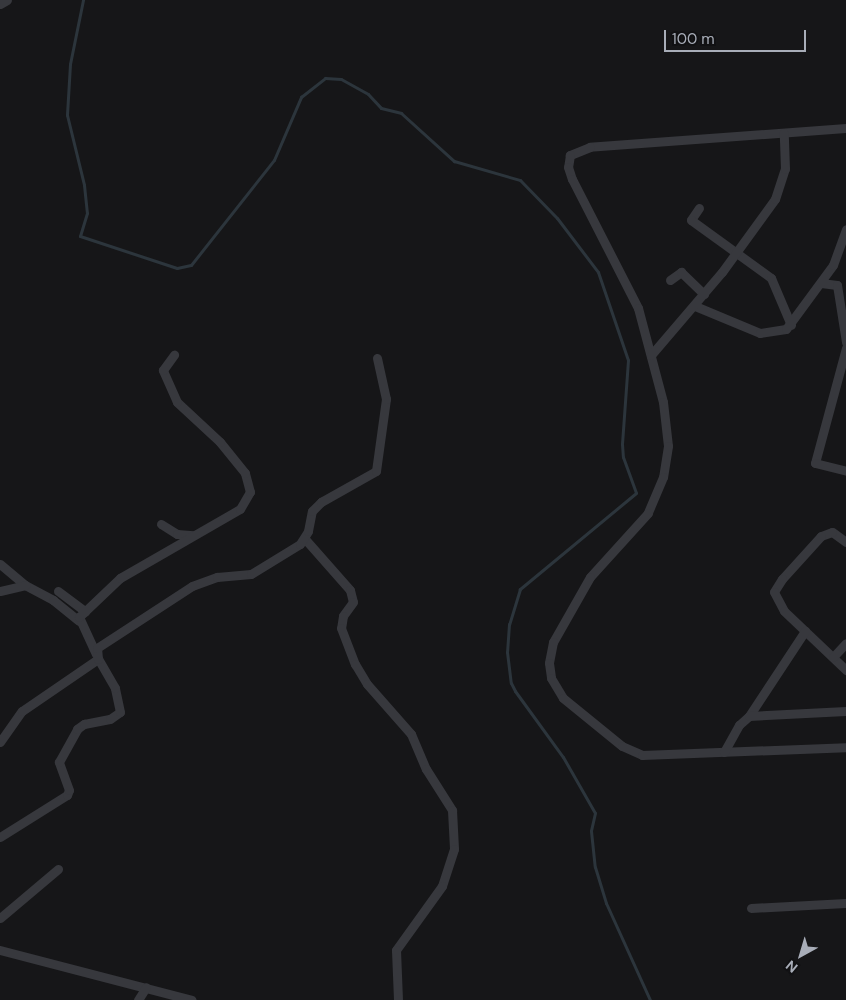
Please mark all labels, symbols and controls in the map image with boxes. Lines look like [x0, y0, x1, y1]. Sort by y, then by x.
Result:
scale bar [666, 20, 808, 52]
text: 100 m [672, 29, 715, 49]
north arrow [776, 930, 826, 980]
text: N [782, 956, 801, 977]

